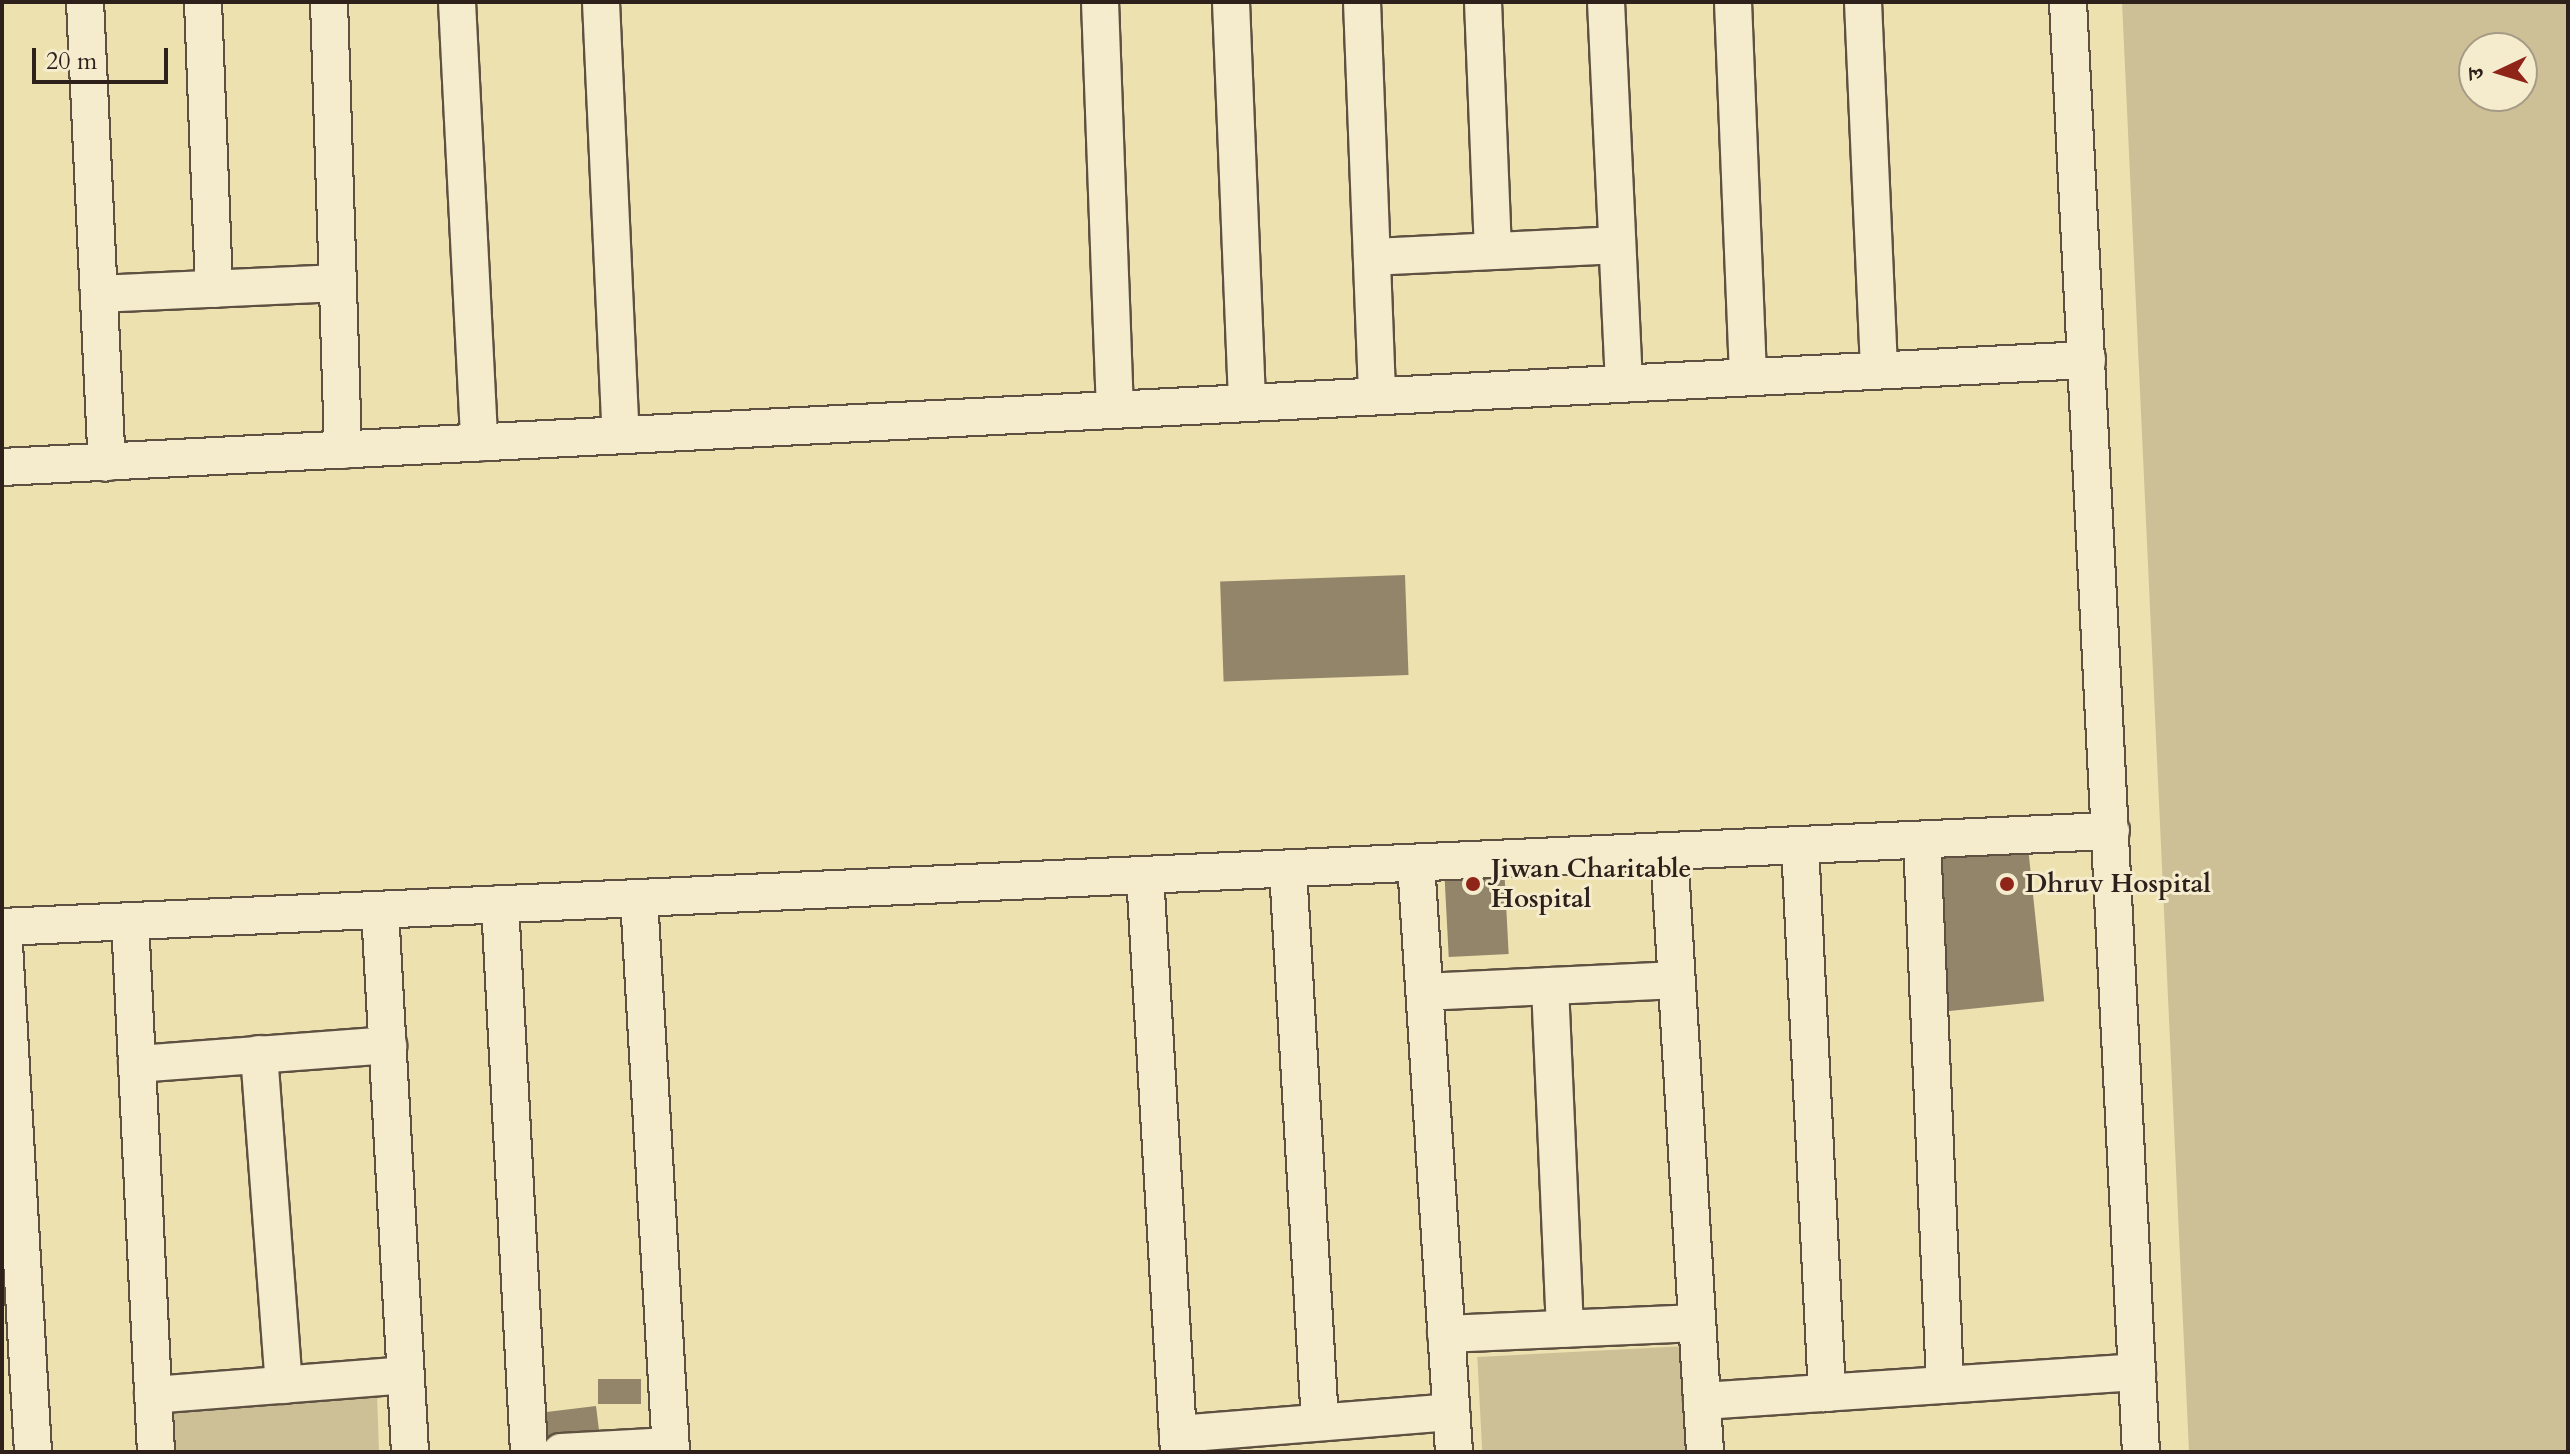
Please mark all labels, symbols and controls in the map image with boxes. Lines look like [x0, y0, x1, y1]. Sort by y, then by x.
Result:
scale bar [36, 32, 172, 82]
north arrow [2458, 32, 2538, 112]
text: 20 m [46, 45, 97, 78]
text: उ [2461, 67, 2491, 80]
place label: Jiwan Charitable Hospital [1491, 853, 1691, 914]
place label: Dhruv Hospital [2025, 868, 2211, 900]
marker: Jiwan Charitable Hospital [1462, 873, 1484, 895]
marker: Dhruv Hospital [1996, 873, 2018, 895]

